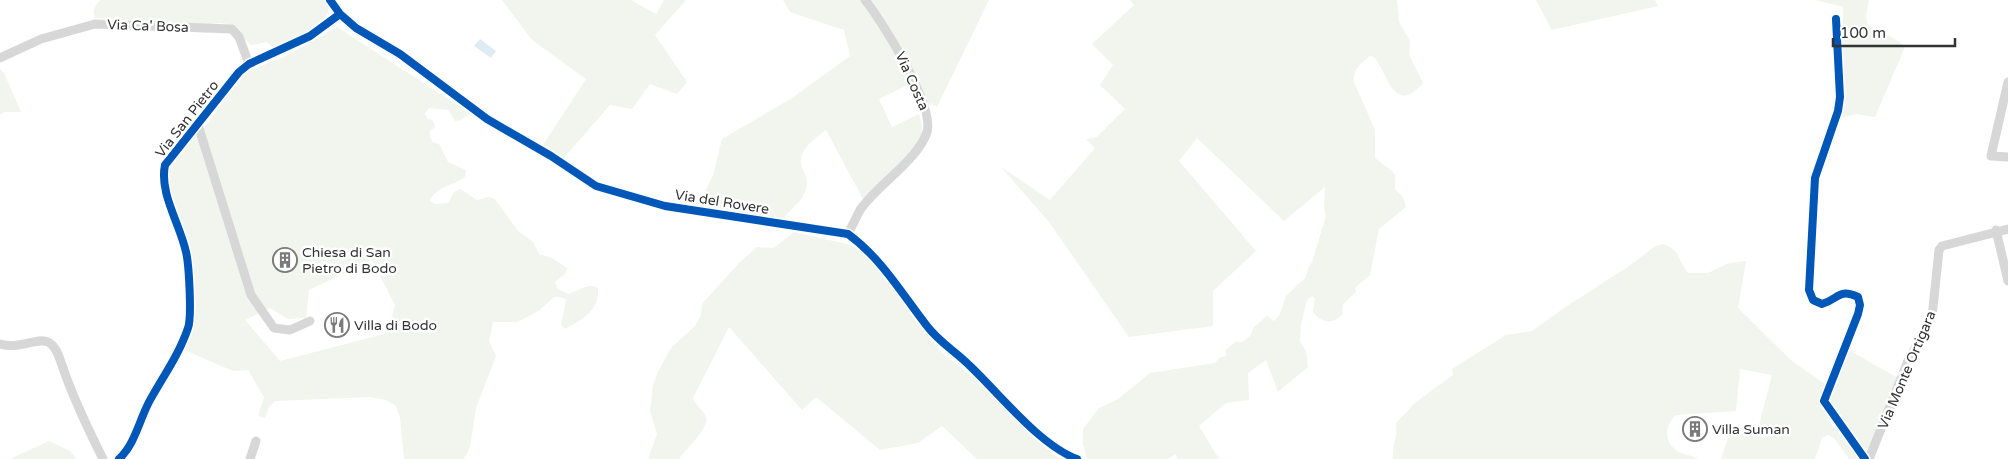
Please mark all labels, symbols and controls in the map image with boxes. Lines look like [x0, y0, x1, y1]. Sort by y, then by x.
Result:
scale bar [1833, 15, 1956, 47]
street label: Via Ca' Bosa [107, 16, 189, 36]
text: 100 m [1840, 24, 1886, 42]
street label: Via Costa [892, 49, 932, 113]
street label: Via San Pietro [152, 77, 222, 161]
street label: Via del Rovere [674, 186, 770, 218]
place label: Chiesa di San Pietro di Bodo [302, 244, 397, 277]
building icon: Chiesa di San Pietro di Bodo [272, 247, 298, 273]
street label: Via Monte Ortigara [1874, 308, 1940, 432]
restaurant icon: Villa di Bodo [324, 312, 350, 338]
place label: Villa di Bodo [354, 317, 437, 334]
building icon: Villa Suman [1682, 416, 1708, 442]
place label: Villa Suman [1712, 421, 1790, 438]

